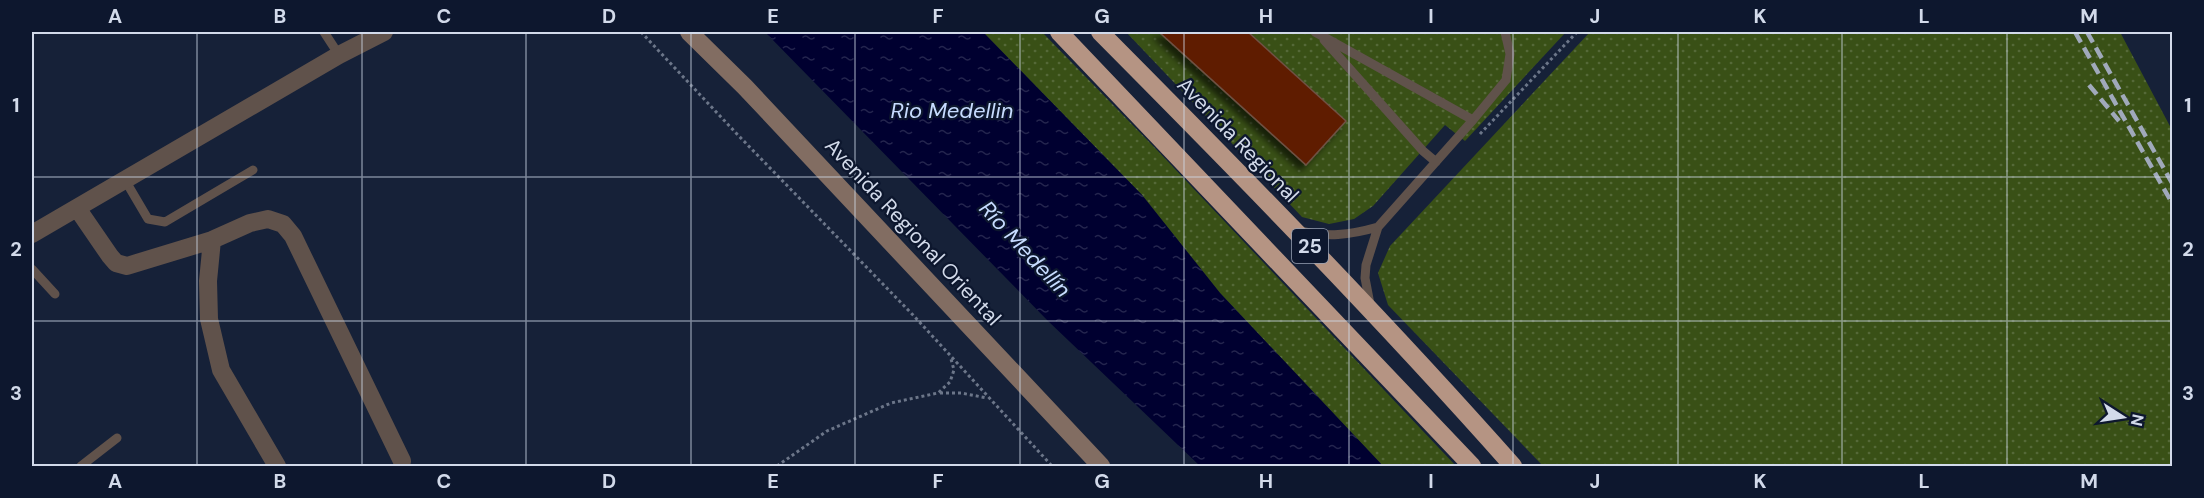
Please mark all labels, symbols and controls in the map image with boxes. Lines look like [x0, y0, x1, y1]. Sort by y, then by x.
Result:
text: A [108, 3, 122, 29]
text: B [274, 3, 286, 29]
text: C [437, 3, 451, 29]
text: D [602, 3, 616, 29]
text: E [767, 3, 779, 29]
text: F [932, 3, 944, 29]
text: G [1094, 3, 1110, 29]
text: H [1259, 3, 1273, 29]
text: I [1428, 3, 1434, 29]
text: J [1590, 3, 1600, 29]
text: K [1753, 3, 1767, 29]
text: L [1918, 3, 1930, 29]
text: M [2080, 3, 2098, 29]
street label: Avenida Regional [1171, 71, 1305, 209]
text: 1 [12, 92, 20, 118]
text: 1 [2184, 92, 2192, 118]
water label: Rio Medellin [891, 96, 1013, 125]
street label: Avenida Regional Oriental [819, 132, 1007, 332]
water label: Río Medellín [973, 194, 1077, 304]
road number: 25 [1292, 229, 1328, 263]
text: 2 [10, 236, 22, 262]
text: 2 [2182, 236, 2194, 262]
text: 3 [10, 380, 22, 406]
text: 3 [2182, 380, 2194, 406]
north arrow [2093, 387, 2153, 447]
text: N [2126, 412, 2149, 428]
text: A [108, 468, 122, 494]
text: B [274, 468, 286, 494]
text: C [437, 468, 451, 494]
text: D [602, 468, 616, 494]
text: E [767, 468, 779, 494]
text: F [932, 468, 944, 494]
text: G [1094, 468, 1110, 494]
text: H [1259, 468, 1273, 494]
text: I [1428, 468, 1434, 494]
text: J [1590, 468, 1600, 494]
text: K [1753, 468, 1767, 494]
text: L [1918, 468, 1930, 494]
text: M [2080, 468, 2098, 494]

